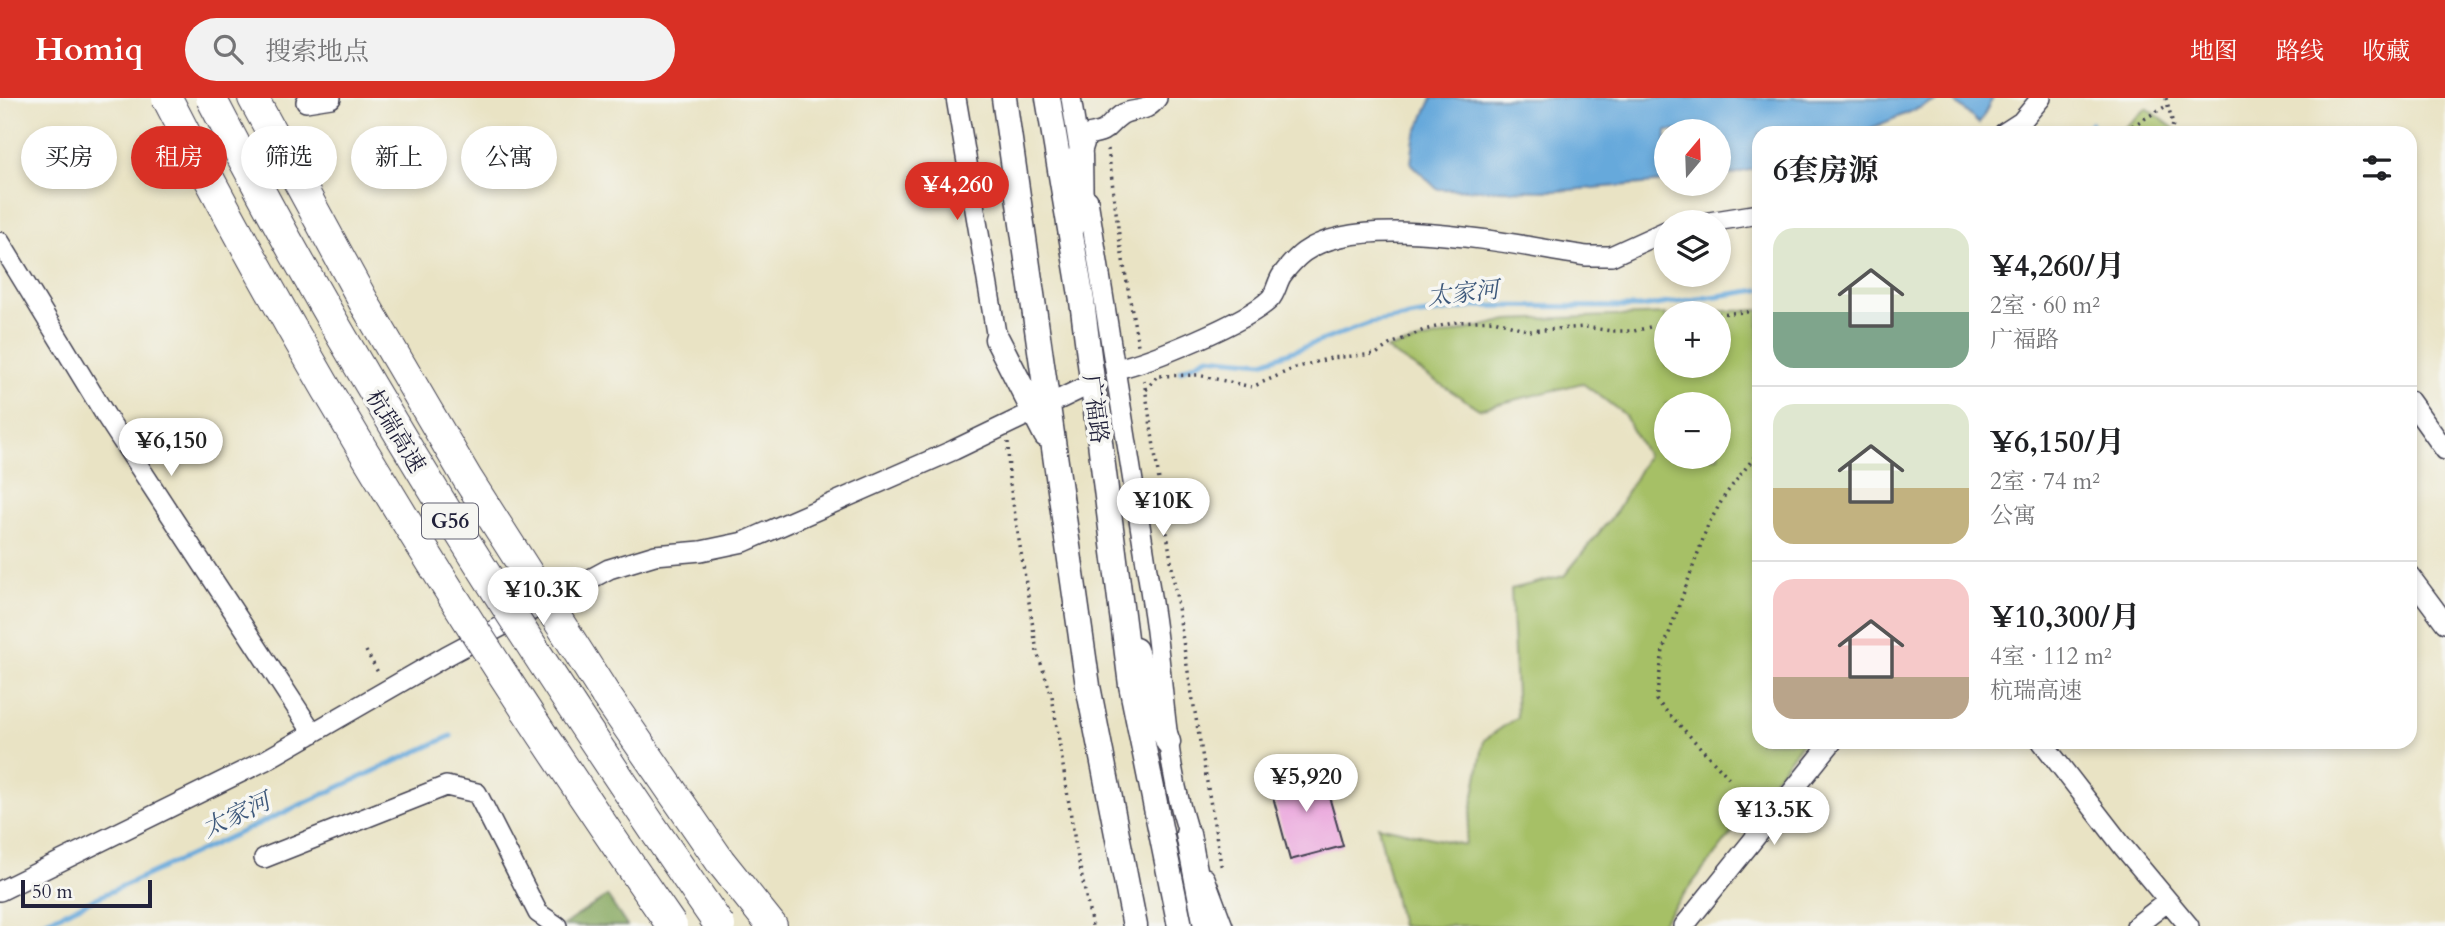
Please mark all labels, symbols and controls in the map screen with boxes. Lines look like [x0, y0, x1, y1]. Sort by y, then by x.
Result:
search box [185, 18, 675, 81]
text: Homiq [35, 27, 143, 72]
icon: search [209, 30, 247, 68]
text: 搜索地点 [265, 34, 369, 69]
text: 地图 [2190, 35, 2238, 68]
text: 路线 [2276, 35, 2324, 68]
text: 收藏 [2362, 35, 2410, 68]
north arrow [1654, 119, 1731, 196]
map controls [1654, 119, 1731, 469]
chip: 买房 [21, 126, 117, 189]
chip: 租房 [131, 126, 227, 189]
chip: 筛选 [241, 126, 337, 189]
chip: 新上 [351, 126, 447, 189]
chip: 公寓 [461, 126, 557, 189]
icon: filters [2358, 149, 2396, 187]
text: 6套房源 [1773, 150, 1878, 191]
pin: ¥4,260 [900, 162, 1014, 222]
text: ¥4,260 [921, 169, 993, 200]
button: layers [1654, 210, 1731, 287]
text: ¥4,260/月 [1990, 246, 2125, 287]
icon: home [1829, 256, 1913, 340]
water label: 太家河 [1426, 273, 1505, 314]
text: 2室 · 60 m² [1990, 290, 2100, 321]
button: + [1654, 301, 1731, 378]
text: 广福路 [1990, 324, 2059, 355]
street label: 广福路 [1076, 373, 1115, 445]
street label: 杭瑞高速 [359, 384, 433, 479]
button: − [1654, 392, 1731, 469]
pin: ¥6,150 [114, 418, 228, 478]
text: ¥6,150/月 [1990, 422, 2125, 463]
text: ¥6,150 [135, 425, 207, 456]
icon: home [1829, 432, 1913, 516]
text: 2室 · 74 m² [1990, 466, 2100, 497]
pin: ¥10K [1122, 478, 1204, 538]
text: ¥10K [1133, 485, 1193, 516]
text: 公寓 [1990, 500, 2036, 531]
road number: G56 [422, 504, 478, 538]
pin: ¥10.3K [486, 568, 600, 627]
text: ¥10.3K [504, 574, 583, 605]
text: ¥10,300/月 [1990, 597, 2140, 638]
icon: home [1829, 607, 1913, 691]
text: 4室 · 112 m² [1990, 641, 2112, 672]
text: 杭瑞高速 [1990, 675, 2082, 706]
pin: ¥5,920 [1249, 754, 1363, 814]
text: ¥5,920 [1270, 761, 1342, 792]
water label: 太家河 [197, 784, 279, 846]
pin: ¥13.5K [1717, 788, 1831, 847]
text: ¥13.5K [1735, 794, 1814, 825]
scale bar [21, 877, 152, 909]
text: 50 m [32, 879, 73, 905]

